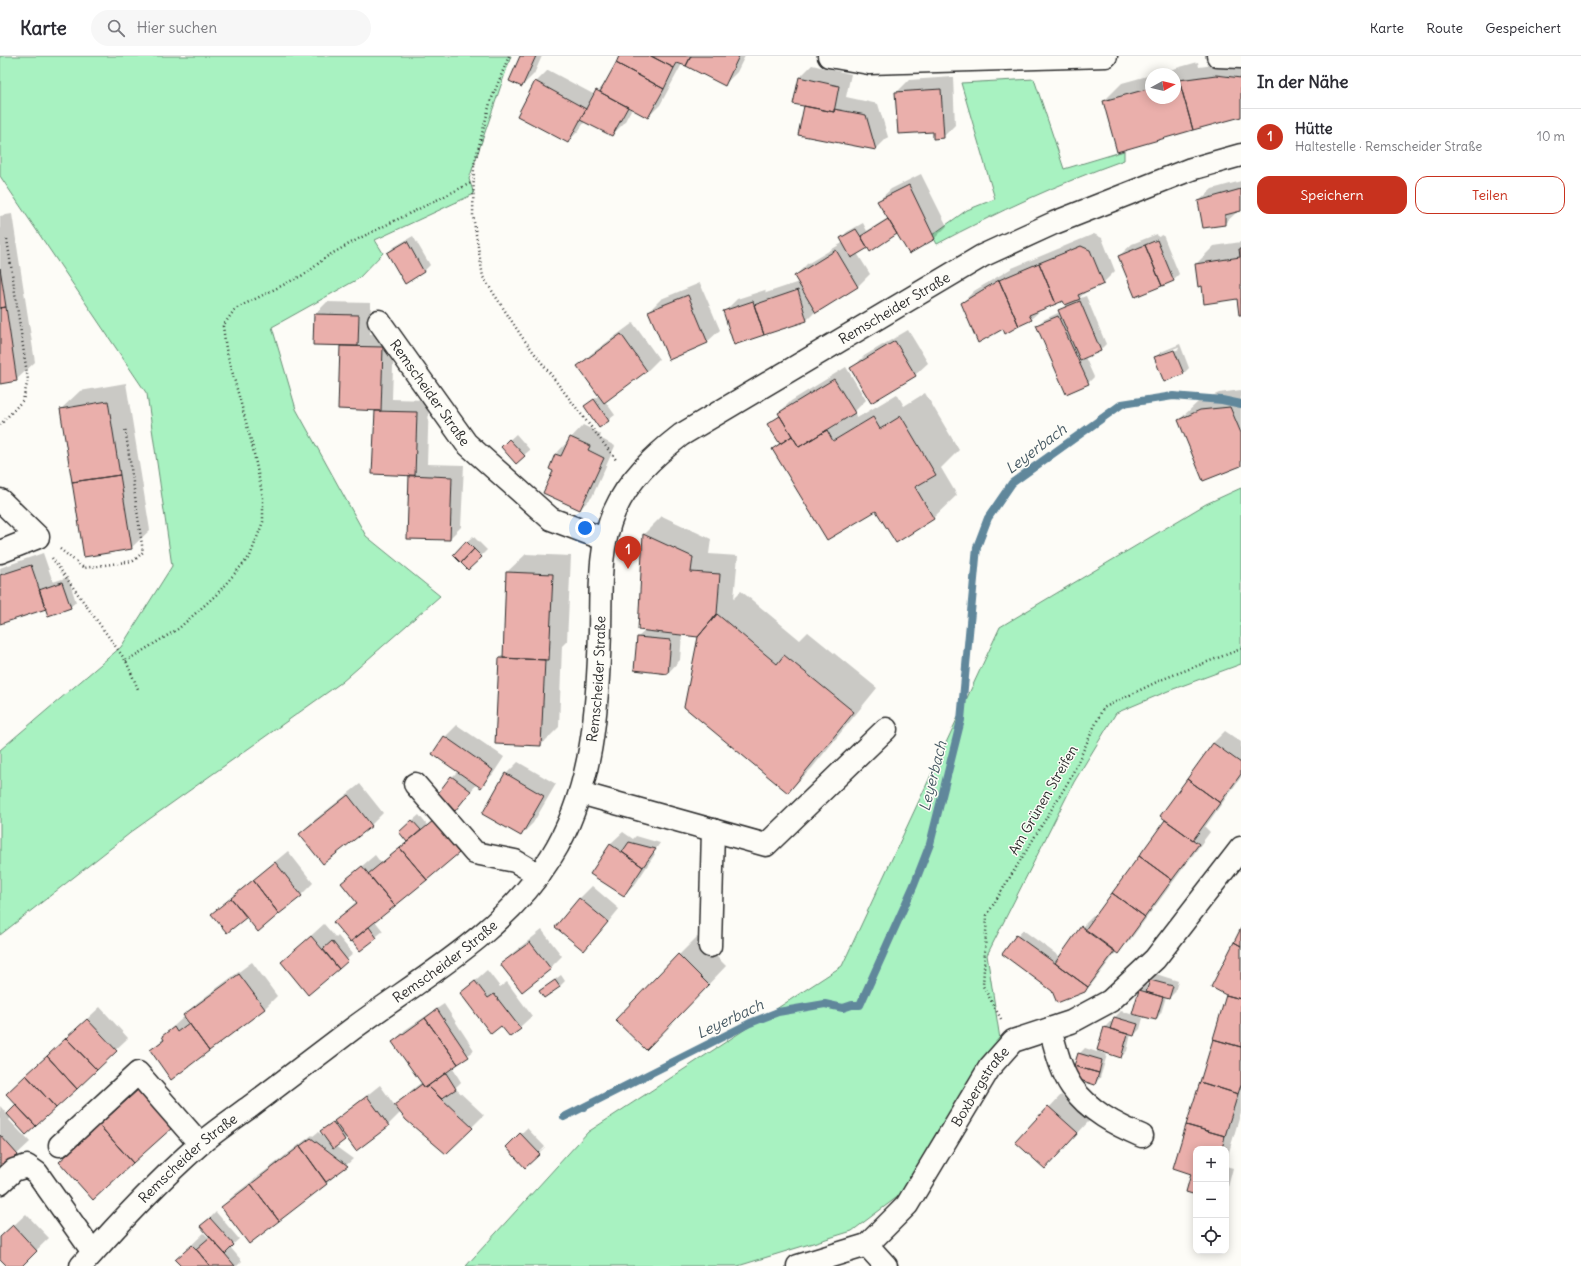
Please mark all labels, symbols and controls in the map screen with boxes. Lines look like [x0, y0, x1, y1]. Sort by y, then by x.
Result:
search box [91, 10, 371, 46]
text: Karte [20, 16, 67, 40]
icon: search [105, 17, 127, 39]
text: Hier suchen [137, 18, 217, 37]
text: Karte [1370, 19, 1404, 37]
text: Route [1426, 19, 1463, 37]
text: Gespeichert [1485, 19, 1561, 37]
north arrow [1145, 68, 1181, 104]
text: In der Nähe [1257, 71, 1349, 93]
text: Hütte [1295, 119, 1333, 138]
text: 1 [1267, 128, 1273, 145]
text: 10 m [1537, 128, 1565, 145]
text: Haltestelle · Remscheider Straße [1295, 138, 1482, 155]
button: Speichern [1257, 176, 1407, 214]
button: Teilen [1415, 176, 1565, 214]
street label: Remscheider Straße [835, 268, 953, 348]
street label: Remscheider Straße [386, 336, 474, 449]
water label: Leyerbach [1001, 419, 1070, 478]
your location [575, 518, 595, 538]
pin: 1 [615, 536, 641, 569]
street label: Remscheider Straße [582, 616, 609, 743]
water label: Leyerbach [915, 739, 950, 813]
street label: Am Grünen Streifen [1004, 742, 1082, 858]
street label: Remscheider Straße [389, 916, 501, 1007]
water label: Leyerbach [693, 995, 767, 1042]
street label: Boxbergstraße [947, 1043, 1013, 1130]
street label: Remscheider Straße [135, 1110, 241, 1207]
map controls [1193, 1146, 1229, 1254]
button: + [1193, 1146, 1229, 1182]
button: − [1193, 1182, 1229, 1218]
button: locate [1193, 1218, 1229, 1254]

